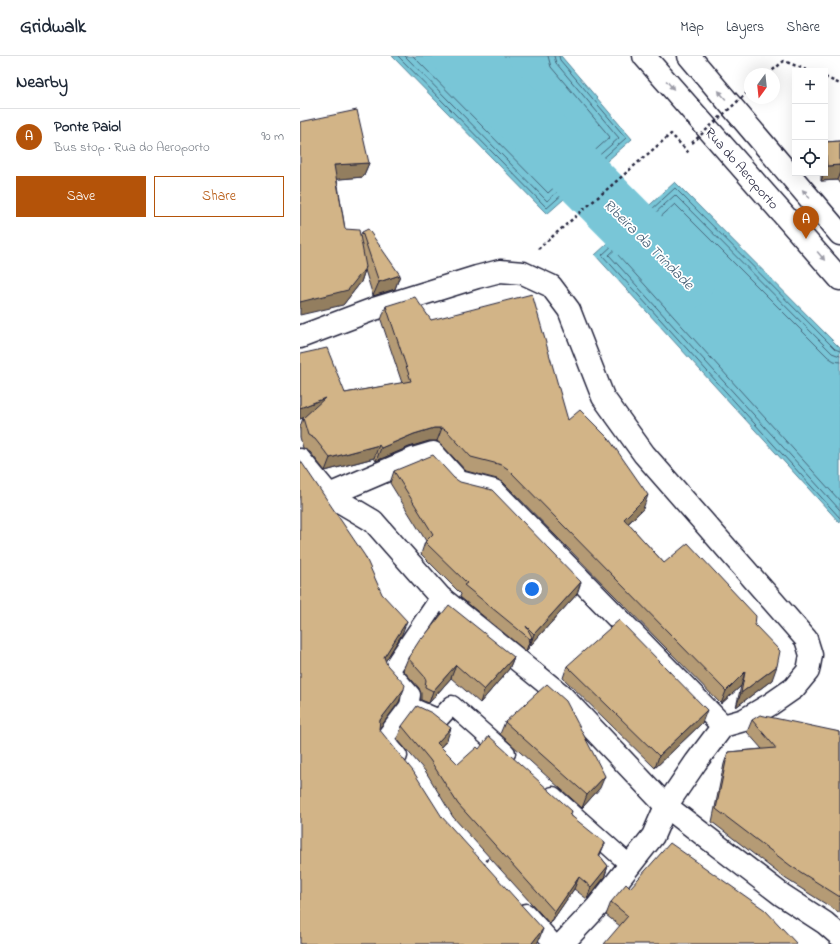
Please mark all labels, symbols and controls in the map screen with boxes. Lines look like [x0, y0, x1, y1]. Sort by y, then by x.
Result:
text: Gridwalk [20, 14, 86, 41]
text: Map [680, 17, 704, 38]
text: Layers [726, 17, 764, 38]
text: Share [786, 17, 820, 38]
north arrow [744, 68, 780, 104]
map controls [792, 68, 828, 176]
button: + [792, 68, 828, 104]
text: Nearby [16, 70, 68, 95]
one-way arrow [665, 81, 674, 90]
one-way arrow [718, 89, 727, 100]
button: − [792, 104, 828, 140]
text: Ponte Paiol [54, 116, 121, 138]
street label: Rua do Aeroporto [699, 123, 783, 215]
text: A [25, 127, 33, 146]
text: 90 m [261, 127, 284, 146]
text: Bus stop · Rua do Aeroporto [54, 138, 210, 157]
button: locate [792, 140, 828, 176]
button: Save [16, 176, 146, 217]
button: Share [154, 176, 284, 217]
one-way arrow [801, 188, 810, 199]
water label: Ribeira da Trindade [598, 194, 699, 296]
pin: A [793, 206, 819, 239]
one-way arrow [816, 251, 825, 262]
your location [522, 579, 542, 599]

